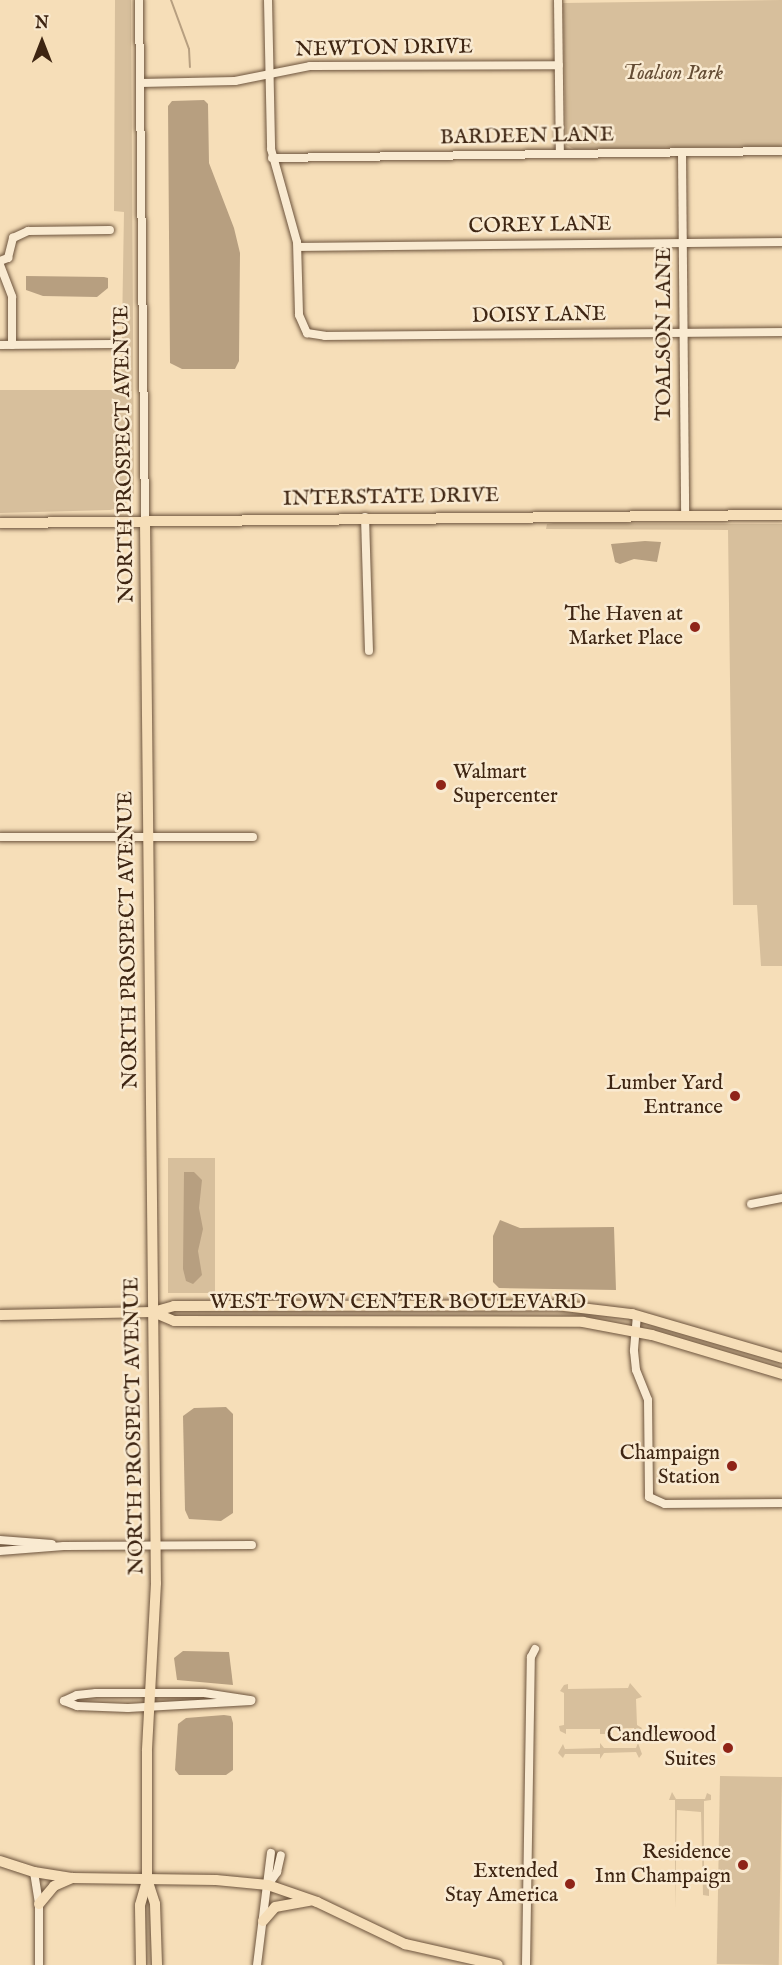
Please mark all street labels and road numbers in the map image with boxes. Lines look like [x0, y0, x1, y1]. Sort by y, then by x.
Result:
street label: NEWTON DRIVE [295, 35, 473, 63]
street label: BARDEEN LANE [440, 123, 614, 151]
street label: COREY LANE [468, 212, 612, 240]
street label: TOALSON LANE [652, 247, 678, 421]
street label: DOISY LANE [472, 302, 606, 330]
street label: NORTH PROSPECT AVENUE [110, 305, 140, 603]
street label: INTERSTATE DRIVE [283, 484, 499, 512]
street label: NORTH PROSPECT AVENUE [114, 791, 144, 1089]
street label: NORTH PROSPECT AVENUE [120, 1277, 150, 1575]
street label: WEST TOWN CENTER BOULEVARD [210, 1290, 586, 1316]

